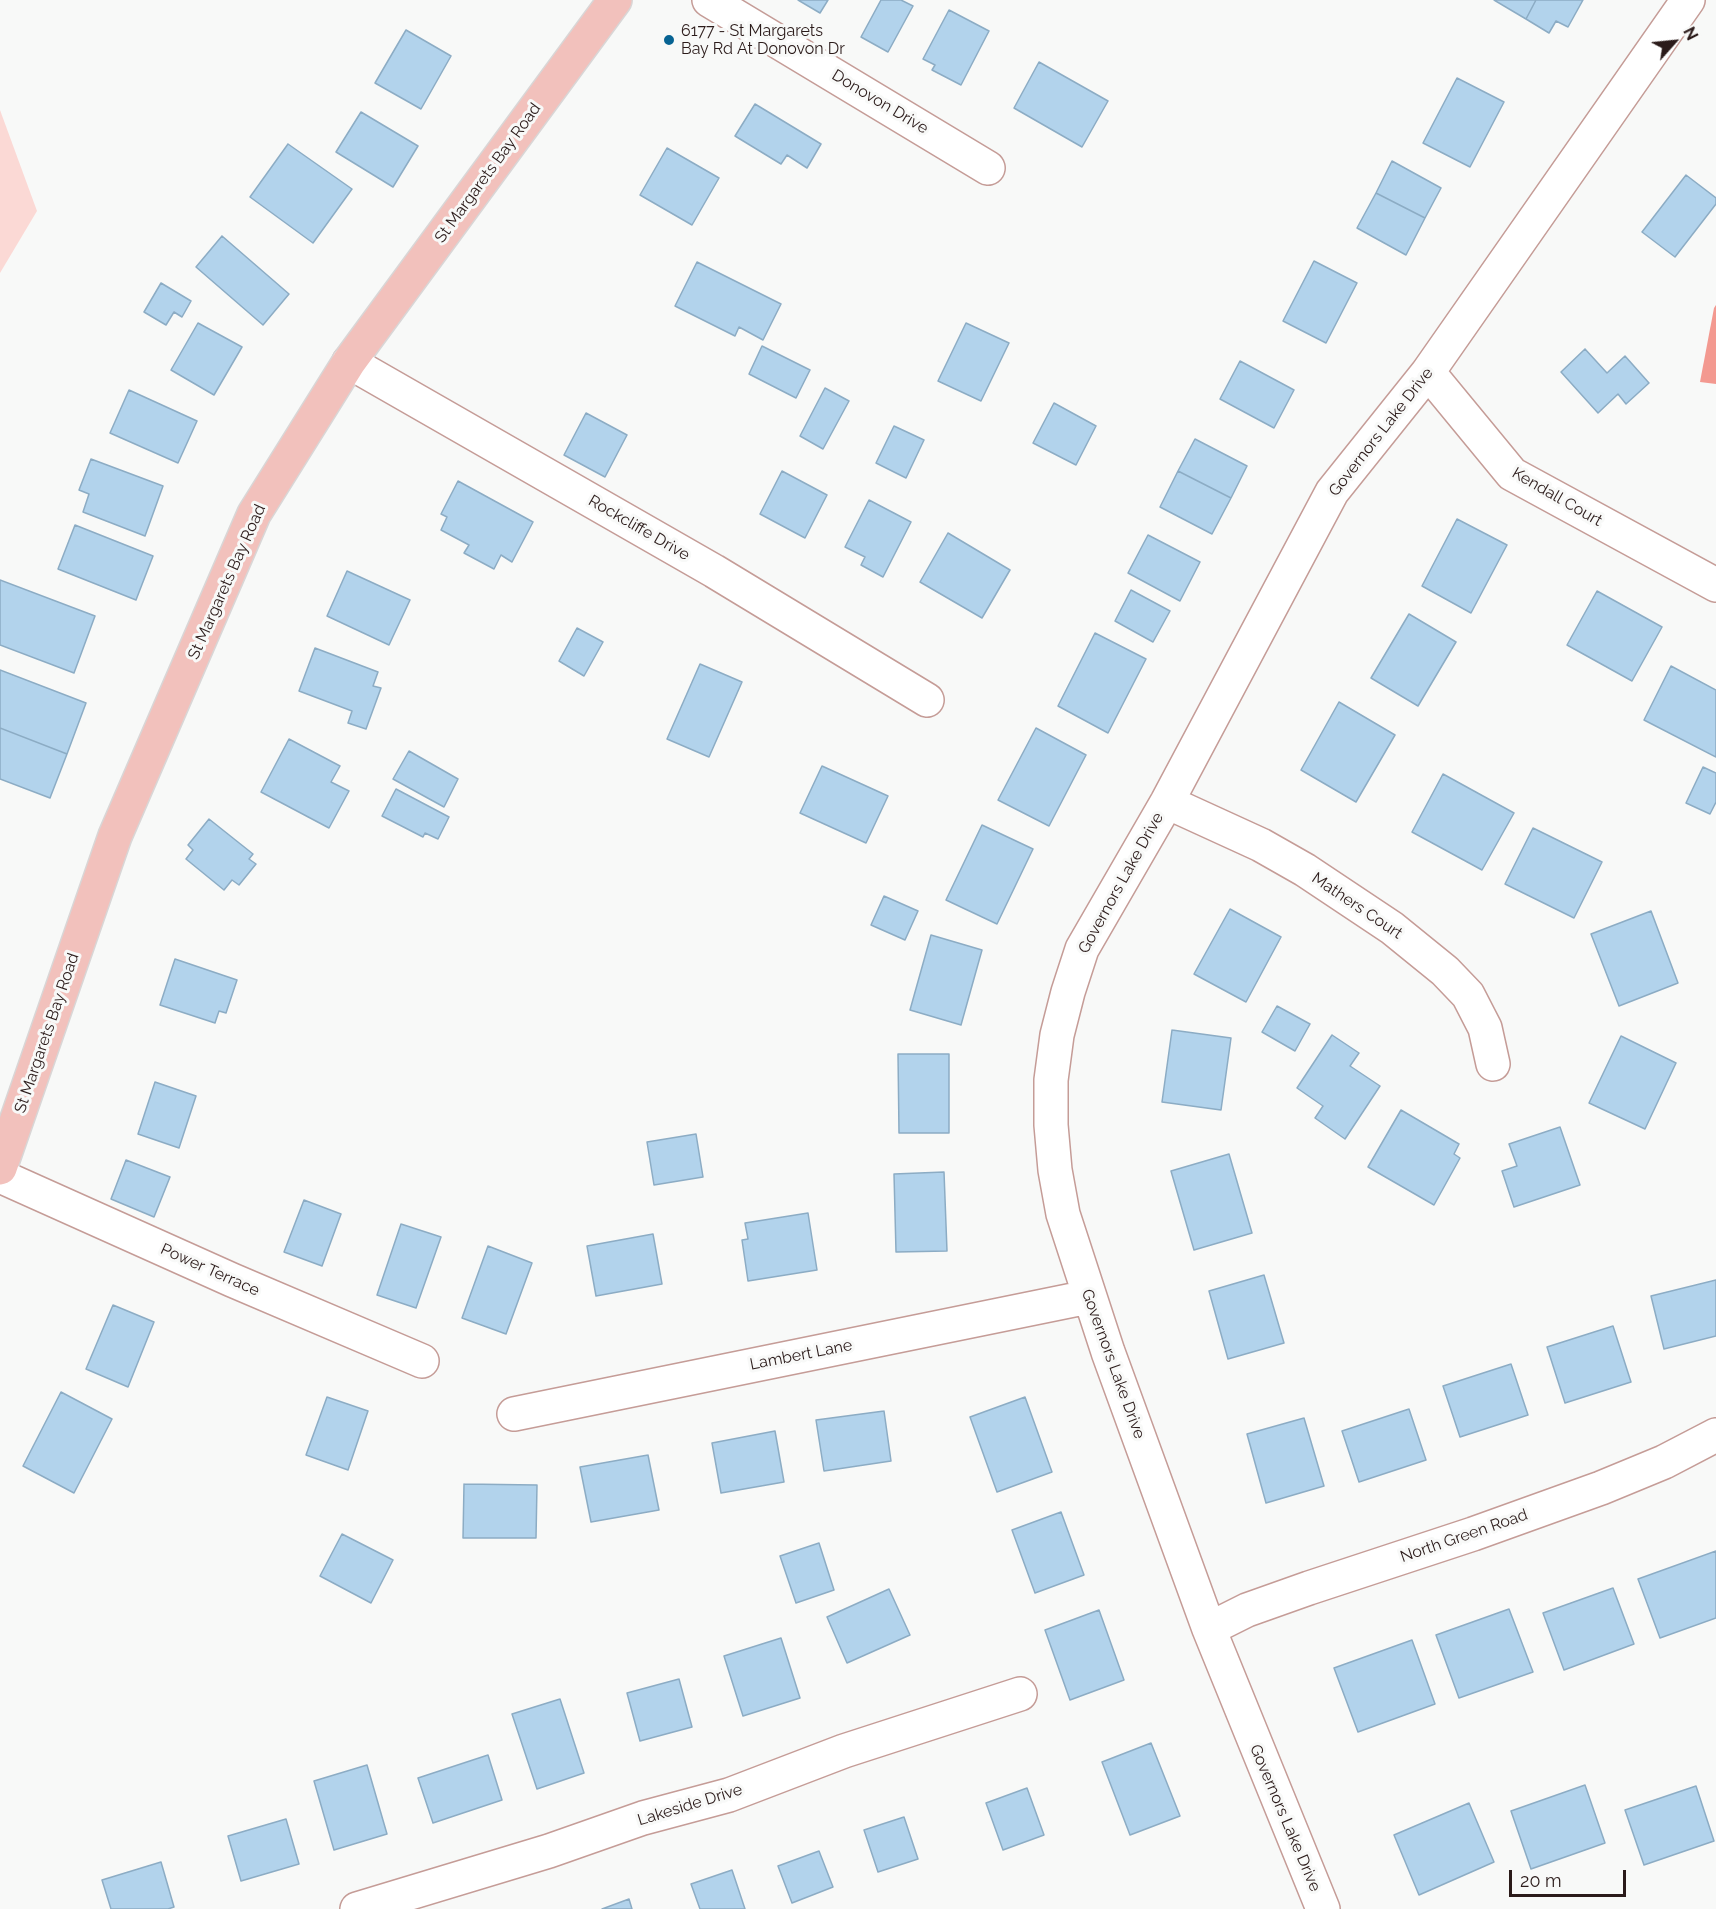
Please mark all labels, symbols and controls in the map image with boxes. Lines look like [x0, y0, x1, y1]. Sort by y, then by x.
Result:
north arrow [1644, 12, 1704, 72]
place label: 6177 - St Margarets Bay Rd At Donovon Dr [681, 21, 845, 59]
text: N [1679, 24, 1702, 43]
marker: 6177 - St Margarets Bay Rd At Donovon Dr [662, 33, 676, 47]
street label: Donovon Drive [828, 66, 932, 138]
street label: St Margarets Bay Road [431, 99, 545, 247]
street label: Governors Lake Drive [1325, 364, 1437, 500]
street label: Kendall Court [1508, 463, 1606, 531]
street label: Rockcliffe Drive [585, 491, 693, 565]
street label: St Margarets Bay Road [184, 501, 270, 663]
street label: Governors Lake Drive [1074, 809, 1168, 957]
street label: Mathers Court [1308, 869, 1406, 943]
street label: St Margarets Bay Road [11, 951, 83, 1115]
street label: Power Terrace [158, 1240, 262, 1300]
street label: Governors Lake Drive [1077, 1287, 1149, 1441]
street label: Lambert Lane [748, 1336, 854, 1374]
street label: North Green Road [1398, 1505, 1530, 1567]
street label: Governors Lake Drive [1245, 1742, 1325, 1894]
street label: Lakeside Drive [635, 1780, 745, 1830]
scale bar [1512, 1858, 1629, 1896]
text: 20 m [1520, 1870, 1562, 1891]

